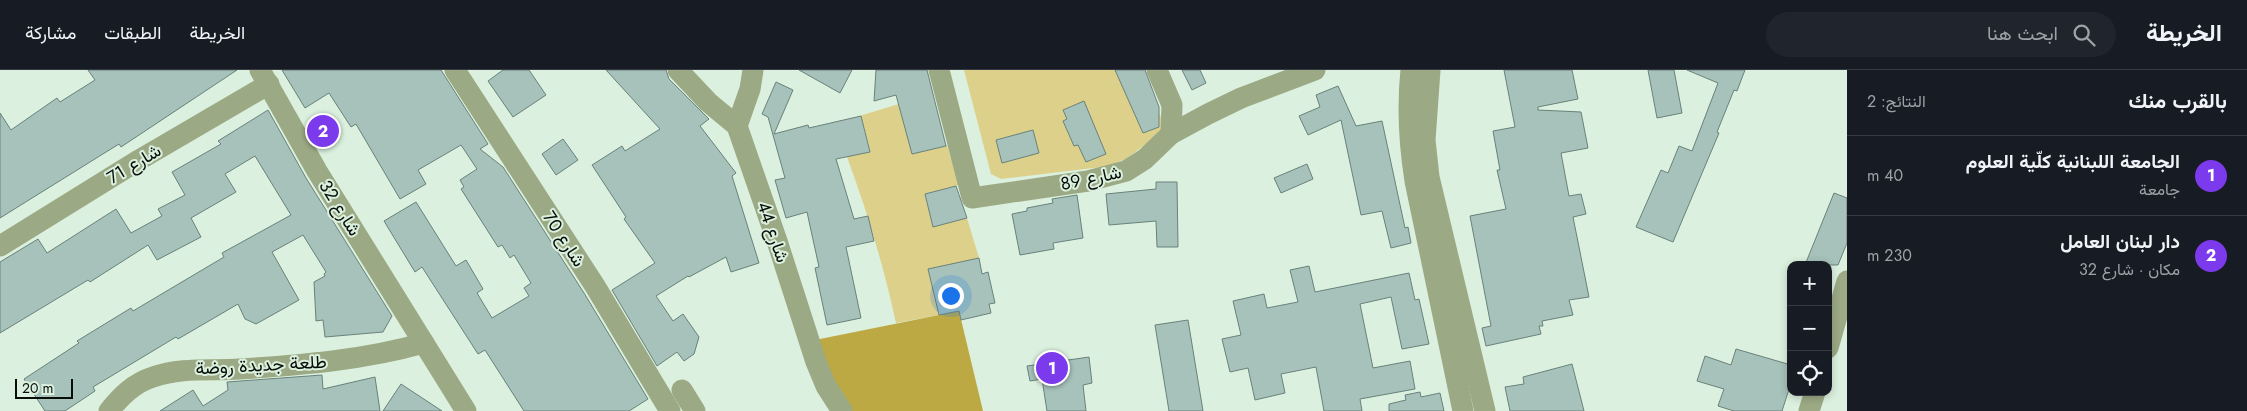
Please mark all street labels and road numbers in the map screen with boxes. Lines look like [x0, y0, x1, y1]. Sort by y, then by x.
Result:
street label: شارع 71 [102, 138, 166, 190]
street label: شارع 89 [1058, 159, 1124, 197]
street label: شارع 32 [313, 175, 367, 241]
street label: شارع 44 [751, 198, 795, 266]
street label: شارع 70 [536, 206, 592, 272]
street label: طلعة جديدة روضة [195, 349, 327, 381]

